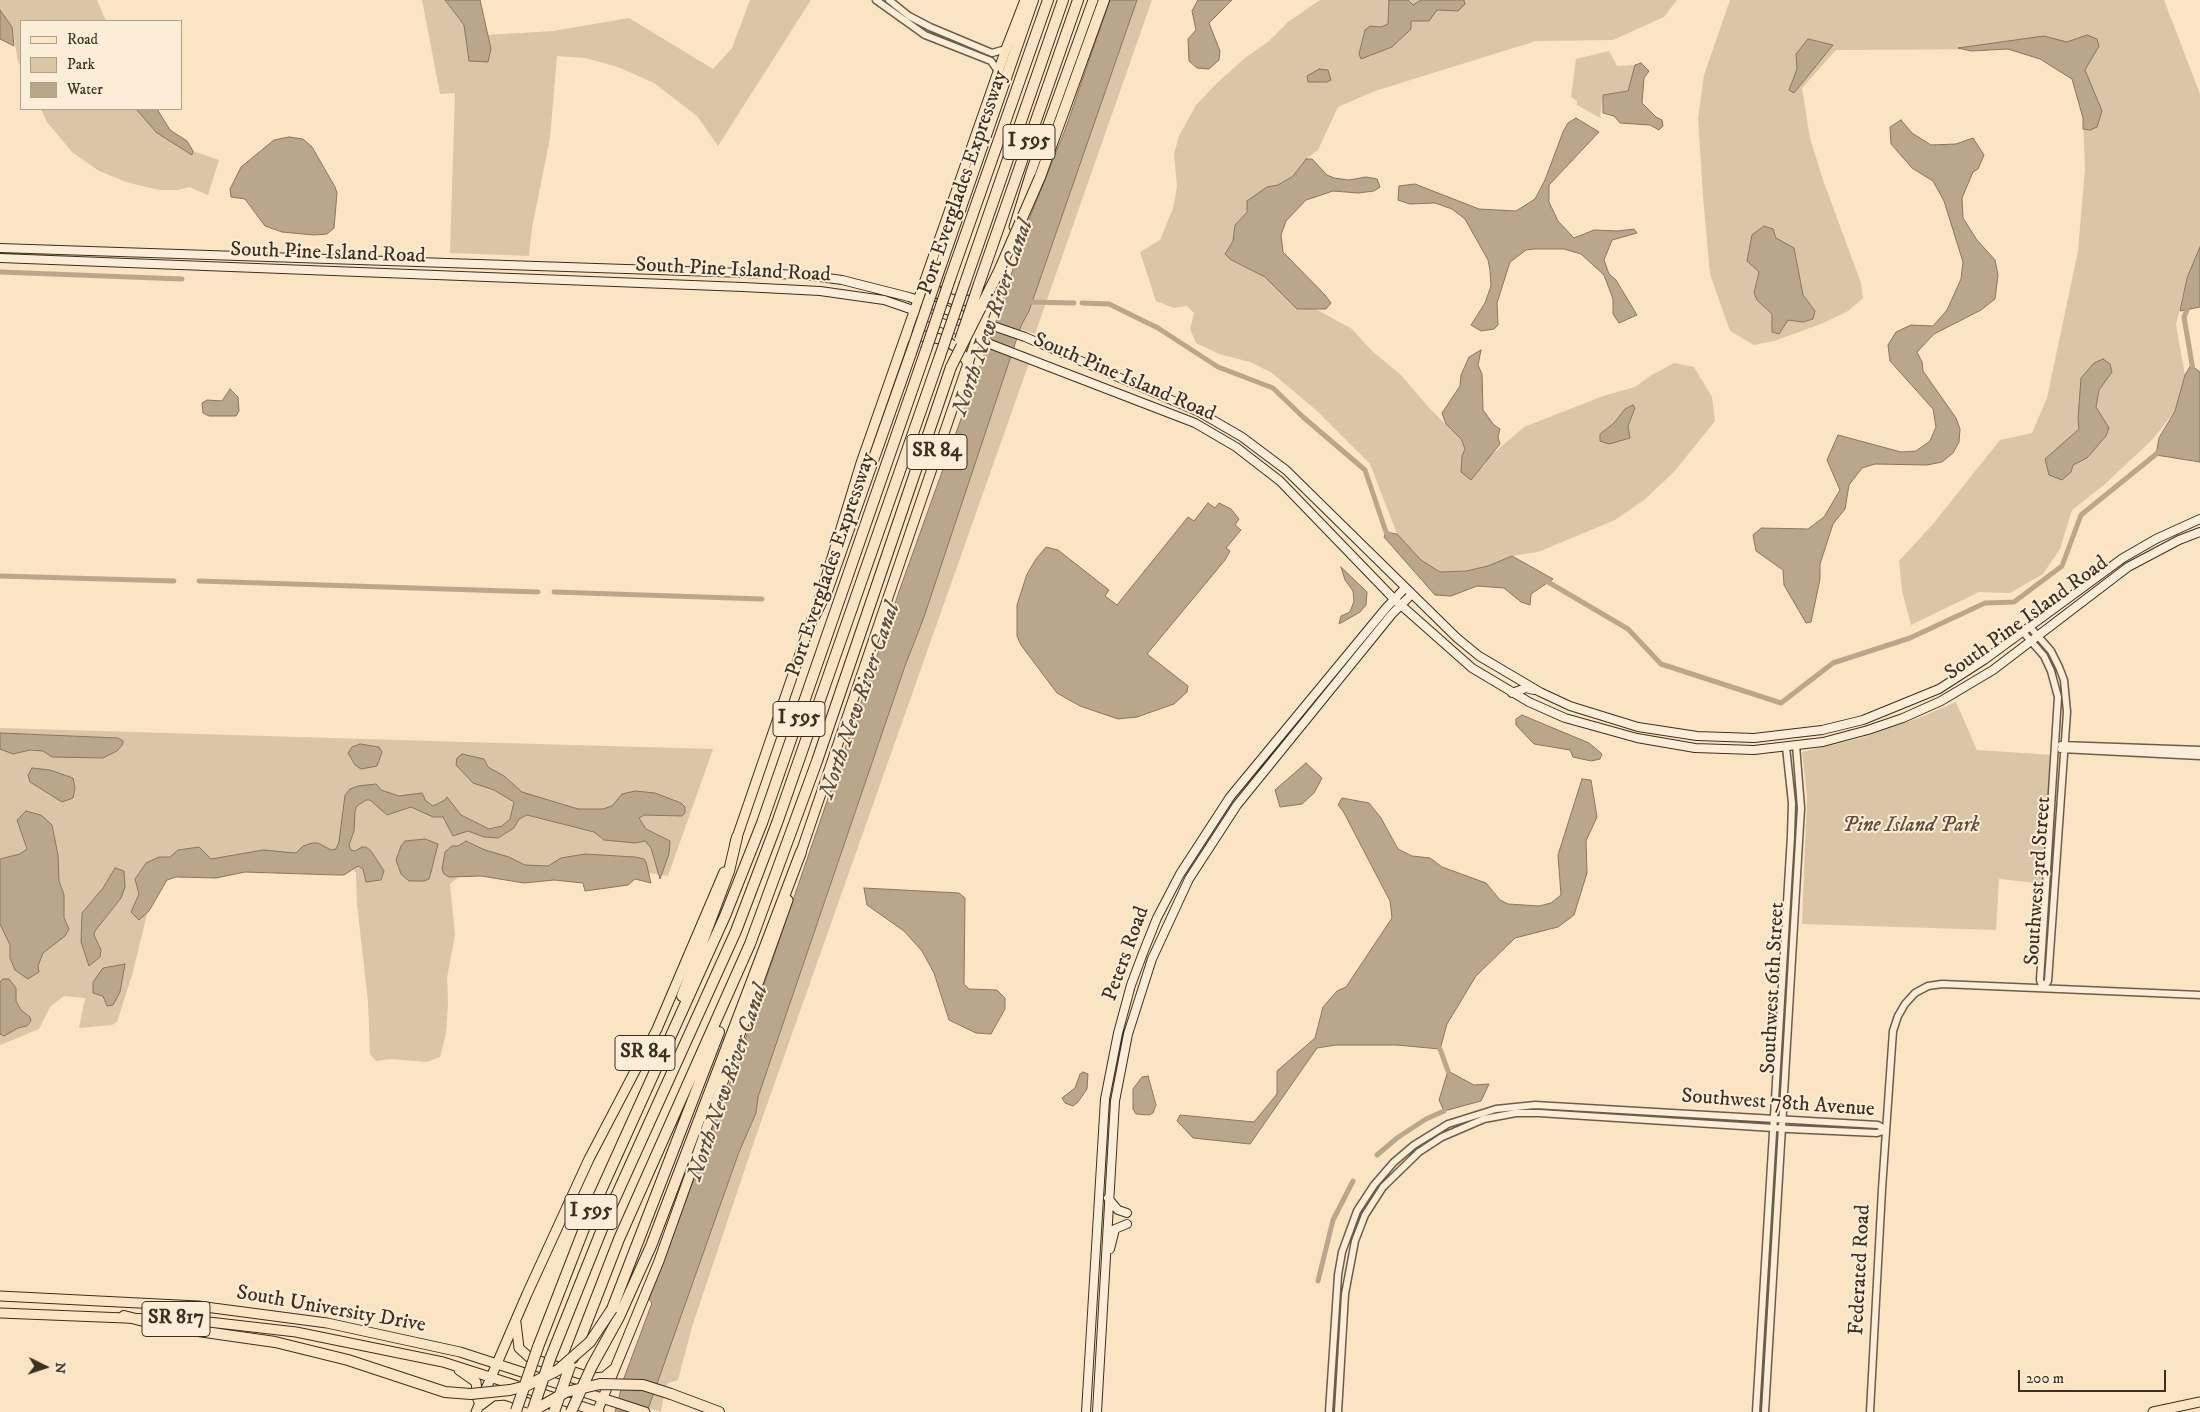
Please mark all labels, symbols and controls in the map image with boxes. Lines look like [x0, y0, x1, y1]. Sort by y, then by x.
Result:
legend [20, 20, 182, 110]
text: Road [67, 30, 98, 49]
text: Park [67, 55, 95, 74]
street label: Port Everglades Expressway [914, 68, 1014, 298]
text: Water [67, 80, 103, 99]
road number: I 595 [1003, 124, 1055, 160]
water label: North New River Canal [948, 217, 1040, 419]
street label: South Pine Island Road [230, 238, 426, 270]
street label: South Pine Island Road [635, 253, 831, 289]
street label: South Pine Island Road [1029, 328, 1219, 428]
road number: SR 84 [907, 434, 967, 470]
street label: Port Everglades Expressway [782, 450, 882, 680]
street label: South Pine Island Road [1940, 551, 2114, 687]
water label: North New River Canal [815, 600, 907, 802]
road number: I 595 [773, 702, 825, 736]
street label: Southwest 3rd Street [2021, 796, 2057, 966]
park label: Pine Island Park [1842, 814, 1980, 840]
street label: Southwest 6th Street [1757, 901, 1791, 1075]
street label: Peters Road [1098, 903, 1156, 1005]
water label: North New River Canal [683, 982, 775, 1184]
road number: SR 84 [615, 1036, 675, 1070]
street label: Southwest 78th Avenue [1681, 1085, 1875, 1123]
road number: I 595 [565, 1194, 617, 1230]
street label: Federated Road [1845, 1204, 1877, 1336]
street label: South University Drive [234, 1281, 428, 1339]
road number: SR 817 [142, 1302, 210, 1336]
north arrow [20, 1342, 70, 1392]
scale bar [2020, 1360, 2168, 1392]
text: N [51, 1362, 69, 1374]
text: 200 m [2026, 1369, 2064, 1388]

